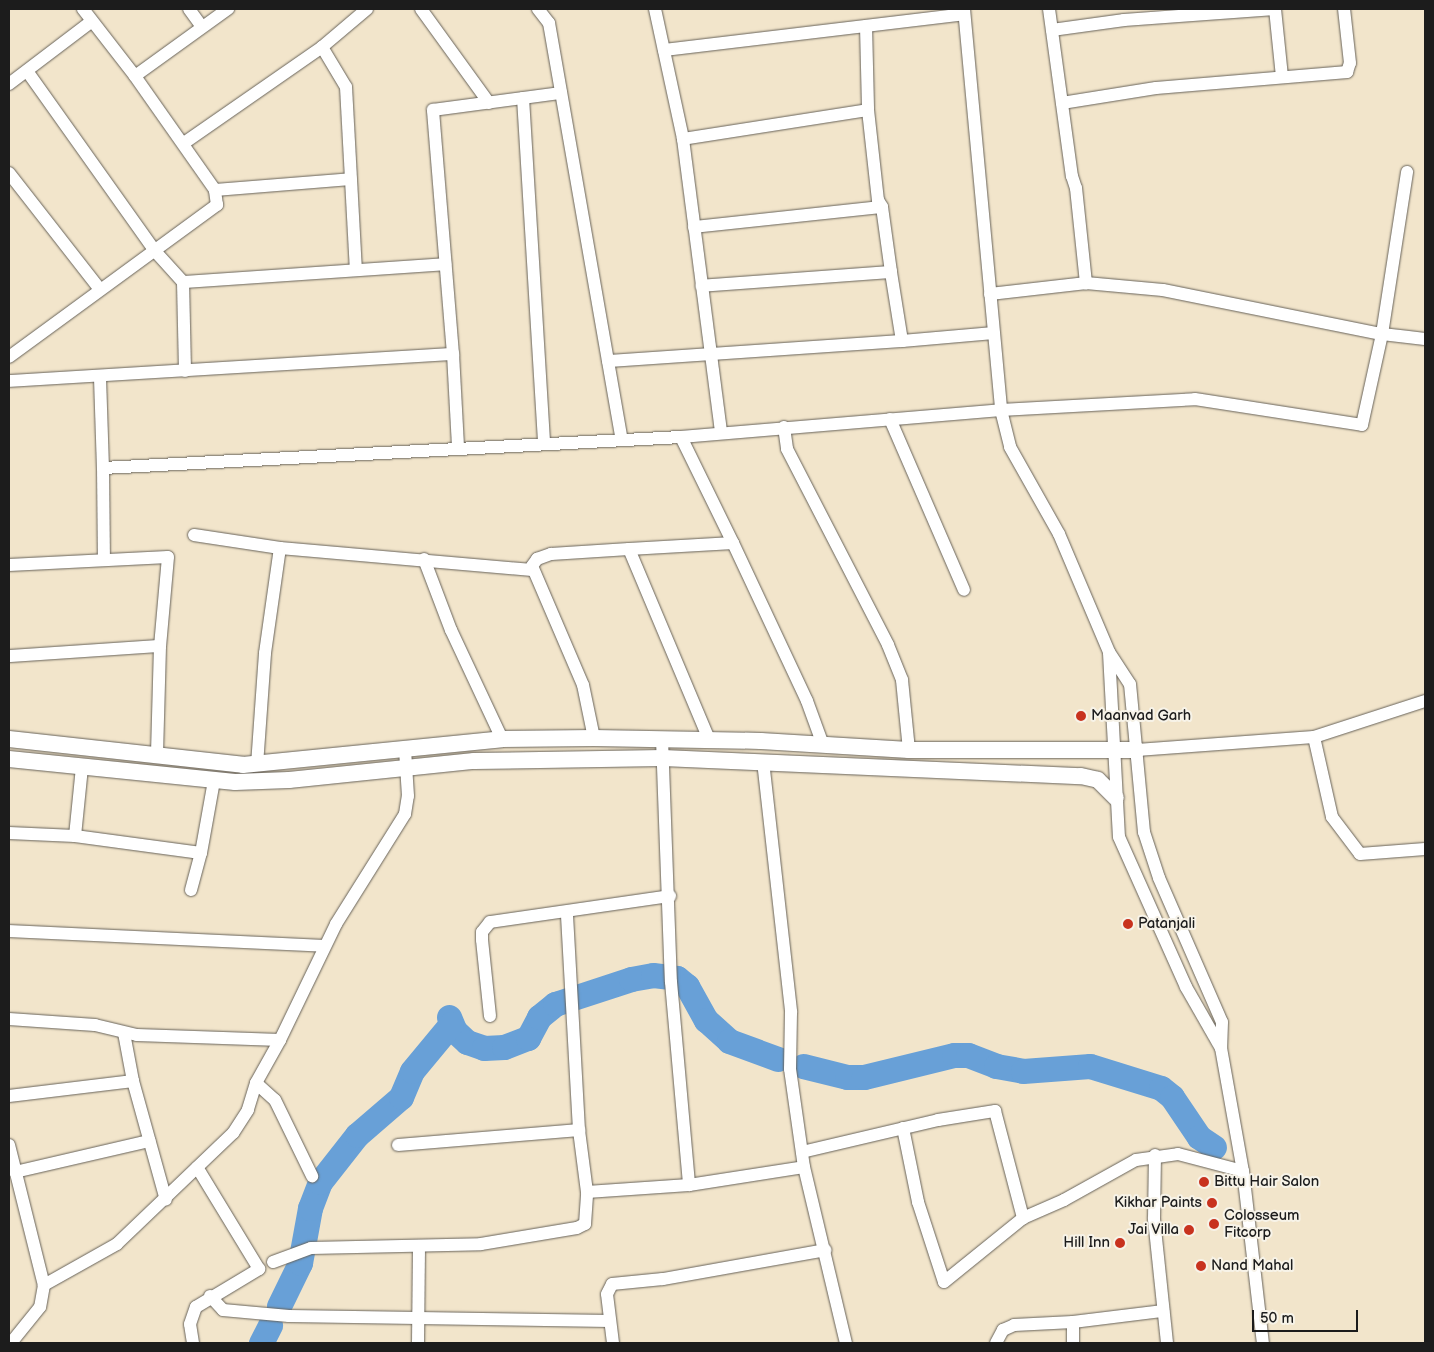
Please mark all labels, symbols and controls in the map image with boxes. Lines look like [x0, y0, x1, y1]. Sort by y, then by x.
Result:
place label: Maanvad Garh [1091, 707, 1191, 725]
marker: Maanvad Garh [1075, 710, 1087, 722]
place label: Patanjali [1138, 915, 1195, 933]
marker: Patanjali [1122, 918, 1134, 930]
place label: Bittu Hair Salon [1214, 1173, 1320, 1191]
marker: Bittu Hair Salon [1198, 1176, 1210, 1188]
place label: Kikhar Paints [1114, 1194, 1202, 1212]
marker: Kikhar Paints [1206, 1197, 1218, 1209]
place label: Colosseum Fitcorp [1224, 1206, 1299, 1241]
marker: Colosseum Fitcorp [1208, 1218, 1220, 1230]
place label: Jai Villa [1128, 1221, 1179, 1239]
marker: Jai Villa [1183, 1224, 1195, 1236]
place label: Hill Inn [1063, 1234, 1110, 1252]
marker: Hill Inn [1114, 1237, 1126, 1249]
place label: Nand Mahal [1211, 1257, 1293, 1275]
marker: Nand Mahal [1195, 1260, 1207, 1272]
scale bar [1254, 1300, 1360, 1332]
text: 50 m [1260, 1309, 1294, 1328]

